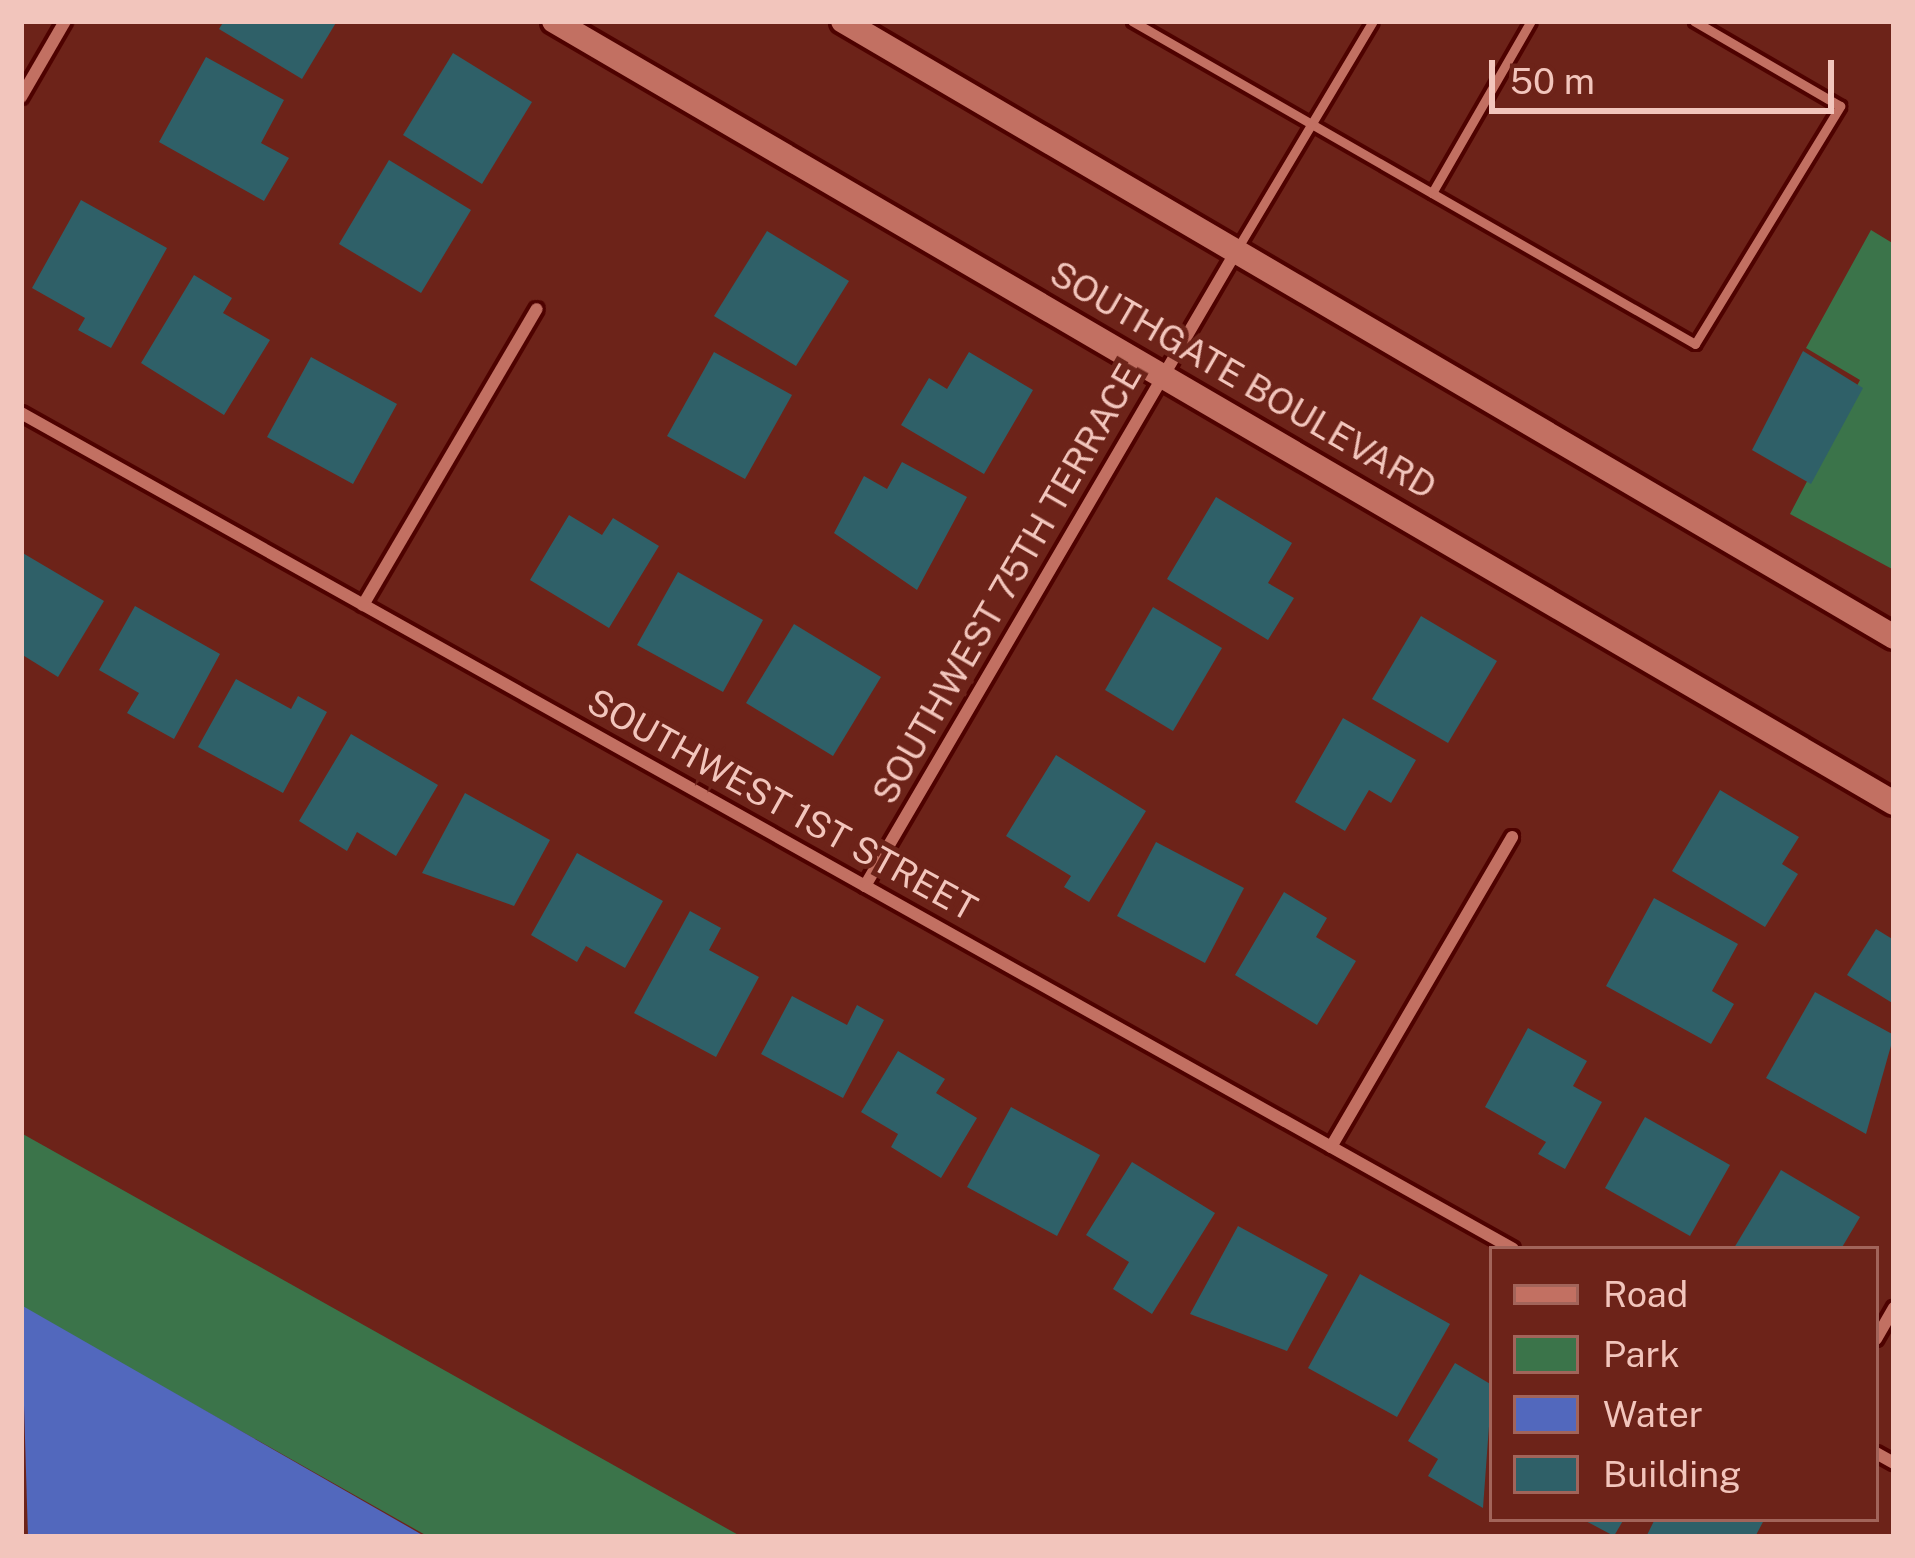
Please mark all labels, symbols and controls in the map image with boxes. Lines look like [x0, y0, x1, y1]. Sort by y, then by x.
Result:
scale bar [1495, 36, 1840, 110]
text: 50 m [1510, 60, 1595, 102]
street label: SOUTHGATE BOULEVARD [1042, 252, 1444, 508]
street label: SOUTHWEST 75TH TERRACE [863, 356, 1151, 812]
street label: SOUTHWEST 1ST STREET [580, 680, 984, 930]
legend [1489, 1246, 1879, 1522]
text: Road [1603, 1273, 1688, 1315]
text: Park [1603, 1333, 1680, 1375]
text: Water [1603, 1393, 1703, 1435]
text: Building [1603, 1453, 1741, 1495]

